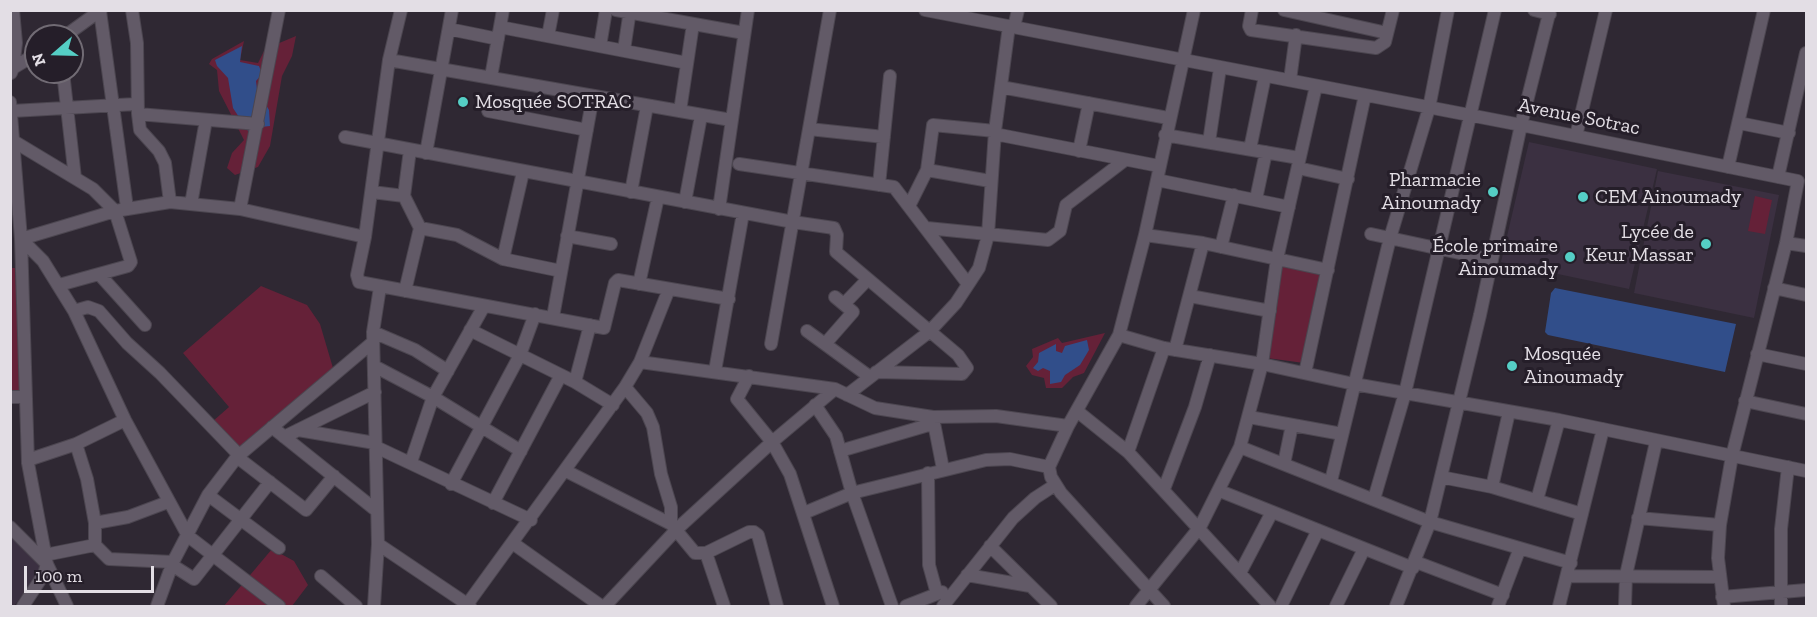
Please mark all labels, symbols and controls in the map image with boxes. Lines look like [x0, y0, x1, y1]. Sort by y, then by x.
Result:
north arrow [24, 24, 84, 84]
text: N [27, 51, 50, 69]
place label: Mosquée SOTRAC [475, 90, 632, 114]
street label: Avenue Sotrac [1516, 93, 1642, 141]
marker: Mosquée SOTRAC [456, 95, 470, 109]
place label: Pharmacie Ainoumady [1382, 168, 1481, 215]
marker: Pharmacie Ainoumady [1486, 185, 1500, 199]
place label: CEM Ainoumady [1595, 185, 1741, 209]
marker: CEM Ainoumady [1576, 190, 1590, 204]
place label: Lycée de Keur Massar [1585, 220, 1694, 267]
place label: École primaire Ainoumady [1432, 234, 1558, 281]
marker: Lycée de Keur Massar [1699, 237, 1713, 251]
marker: École primaire Ainoumady [1563, 250, 1577, 264]
place label: Mosquée Ainoumady [1524, 342, 1623, 389]
marker: Mosquée Ainoumady [1505, 359, 1519, 373]
scale bar [27, 554, 158, 592]
text: 100 m [35, 565, 82, 587]

